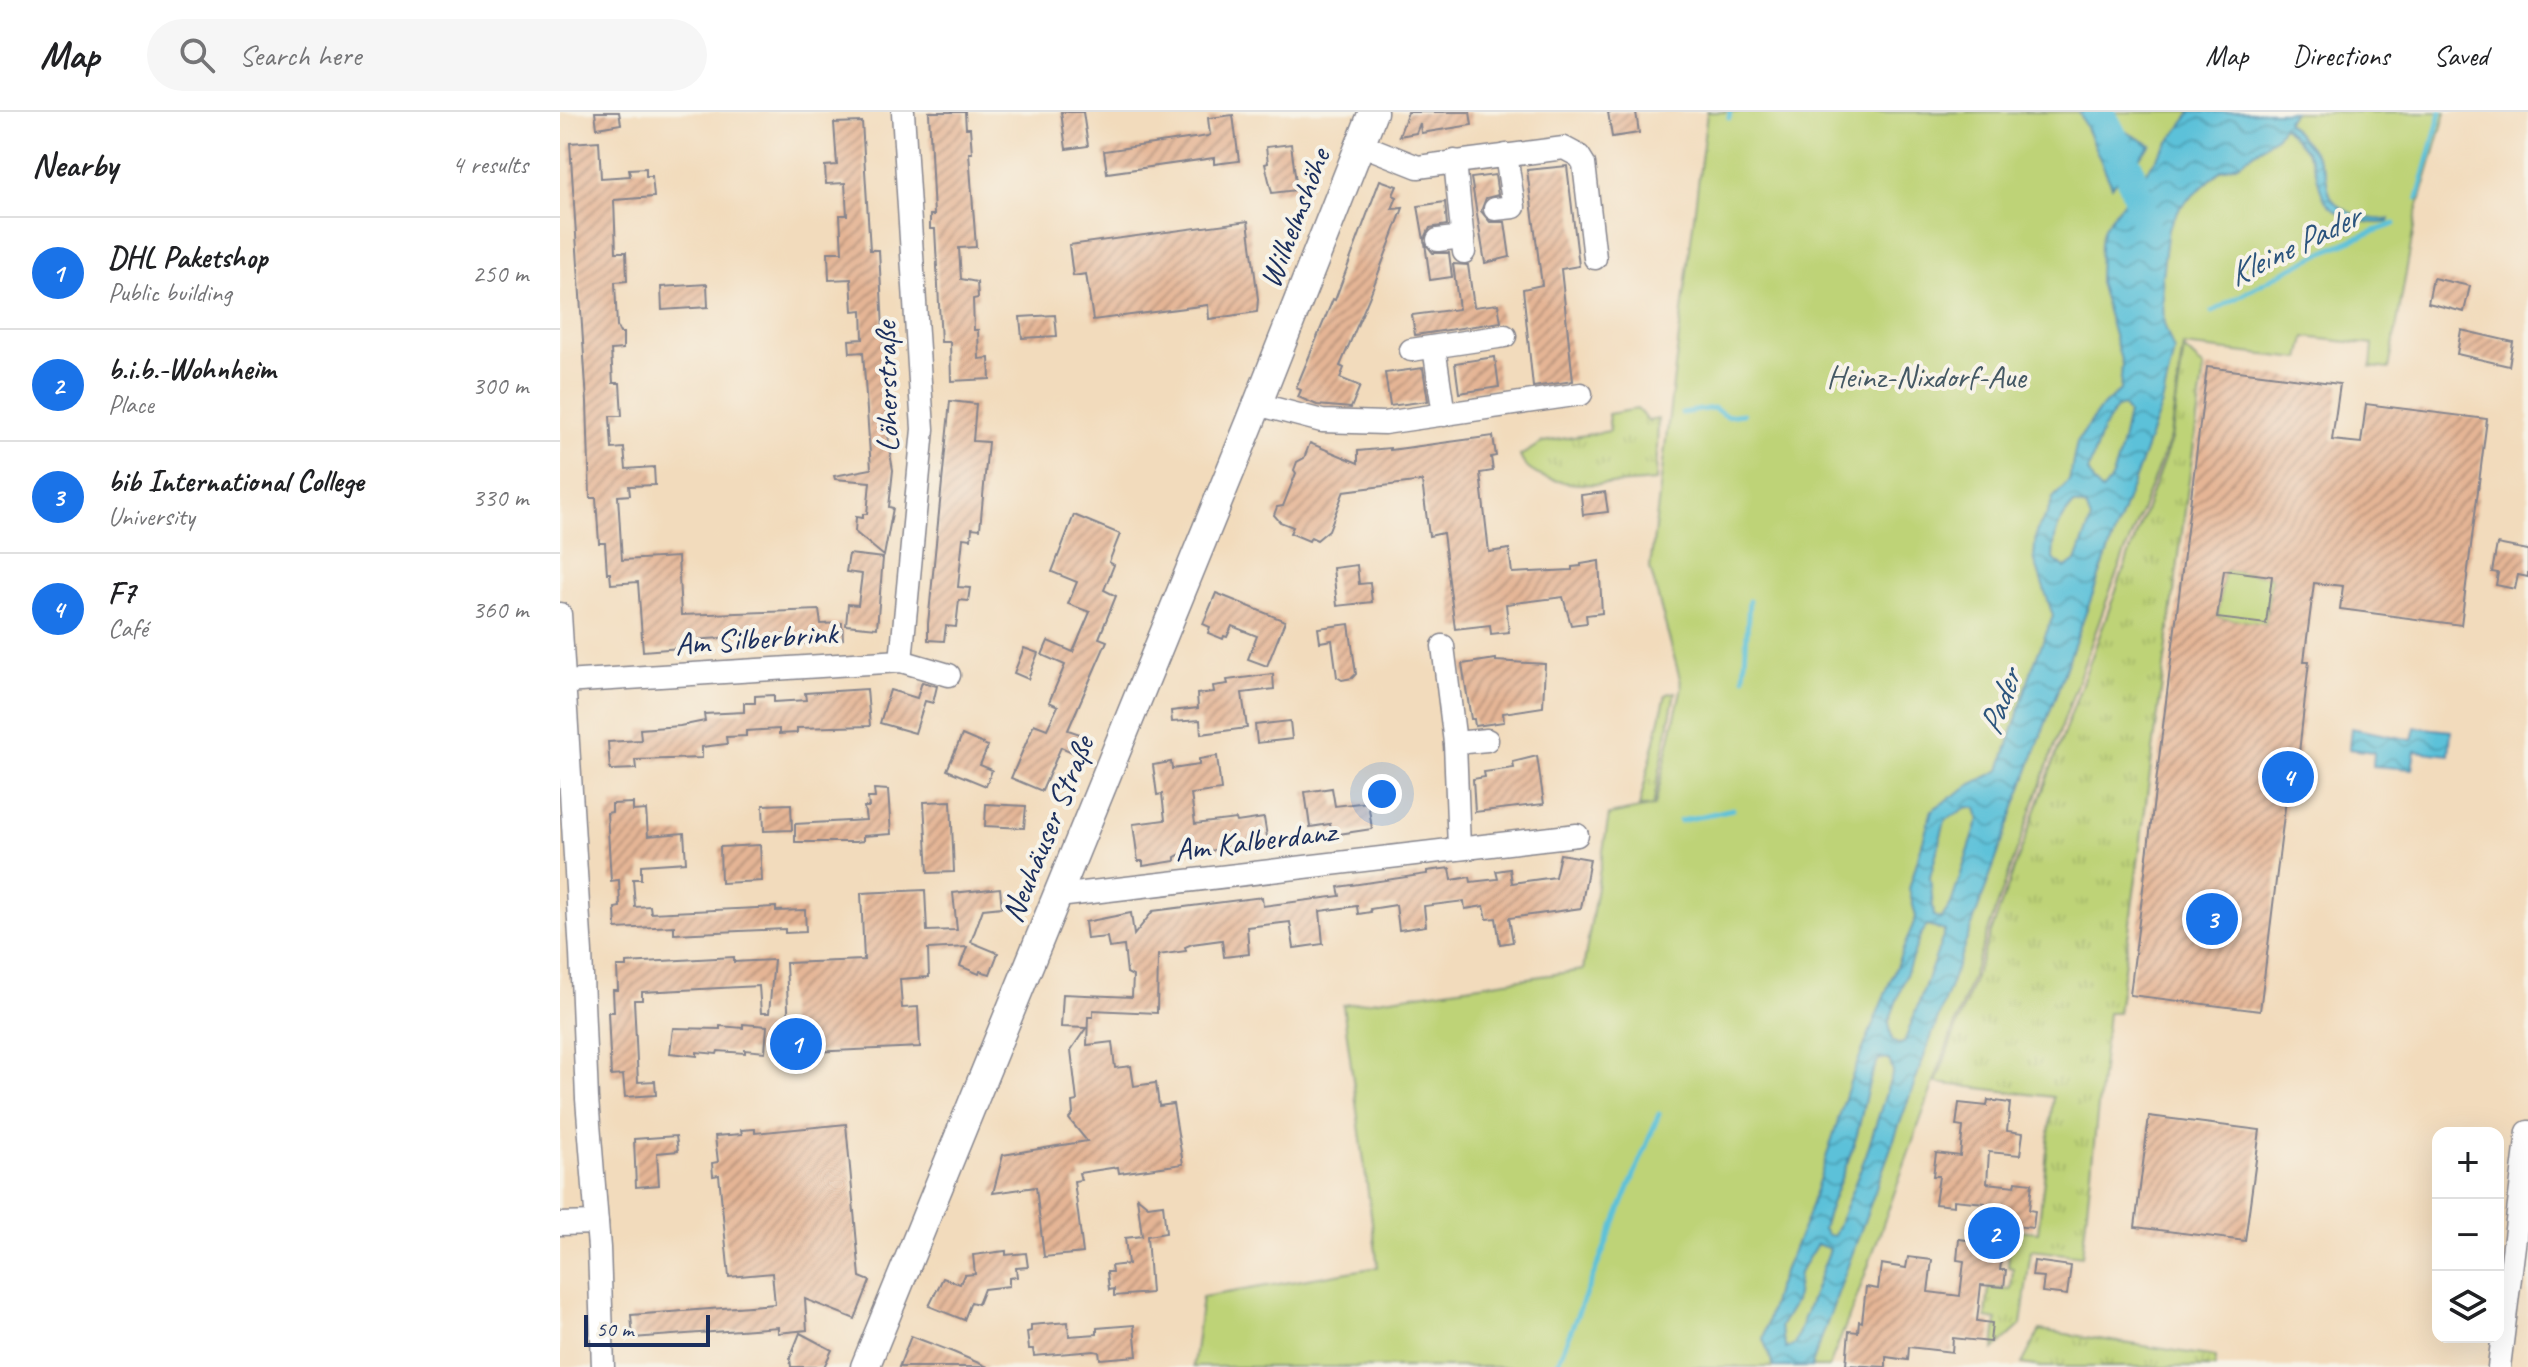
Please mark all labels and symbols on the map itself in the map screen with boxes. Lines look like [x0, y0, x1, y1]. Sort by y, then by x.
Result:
street label: Wilhelmshöhe [1249, 140, 1341, 294]
water label: Kleine Pader [2220, 193, 2371, 296]
street label: Löherstraße [865, 319, 908, 453]
park label: Heinz-Nixdorf-Aue [1826, 356, 2028, 397]
street label: Am Silberbrink [673, 612, 841, 665]
water label: Pader [1968, 659, 2033, 741]
street label: Neuhäuser Straße [992, 728, 1104, 928]
pin: 4 [2262, 747, 2314, 807]
your location [1362, 774, 1402, 814]
street label: Am Kalberdanz [1172, 810, 1342, 871]
pin: 3 [2186, 889, 2238, 949]
pin: 1 [770, 1014, 822, 1074]
pin: 2 [1968, 1203, 2020, 1263]
scale bar [584, 1311, 710, 1347]

